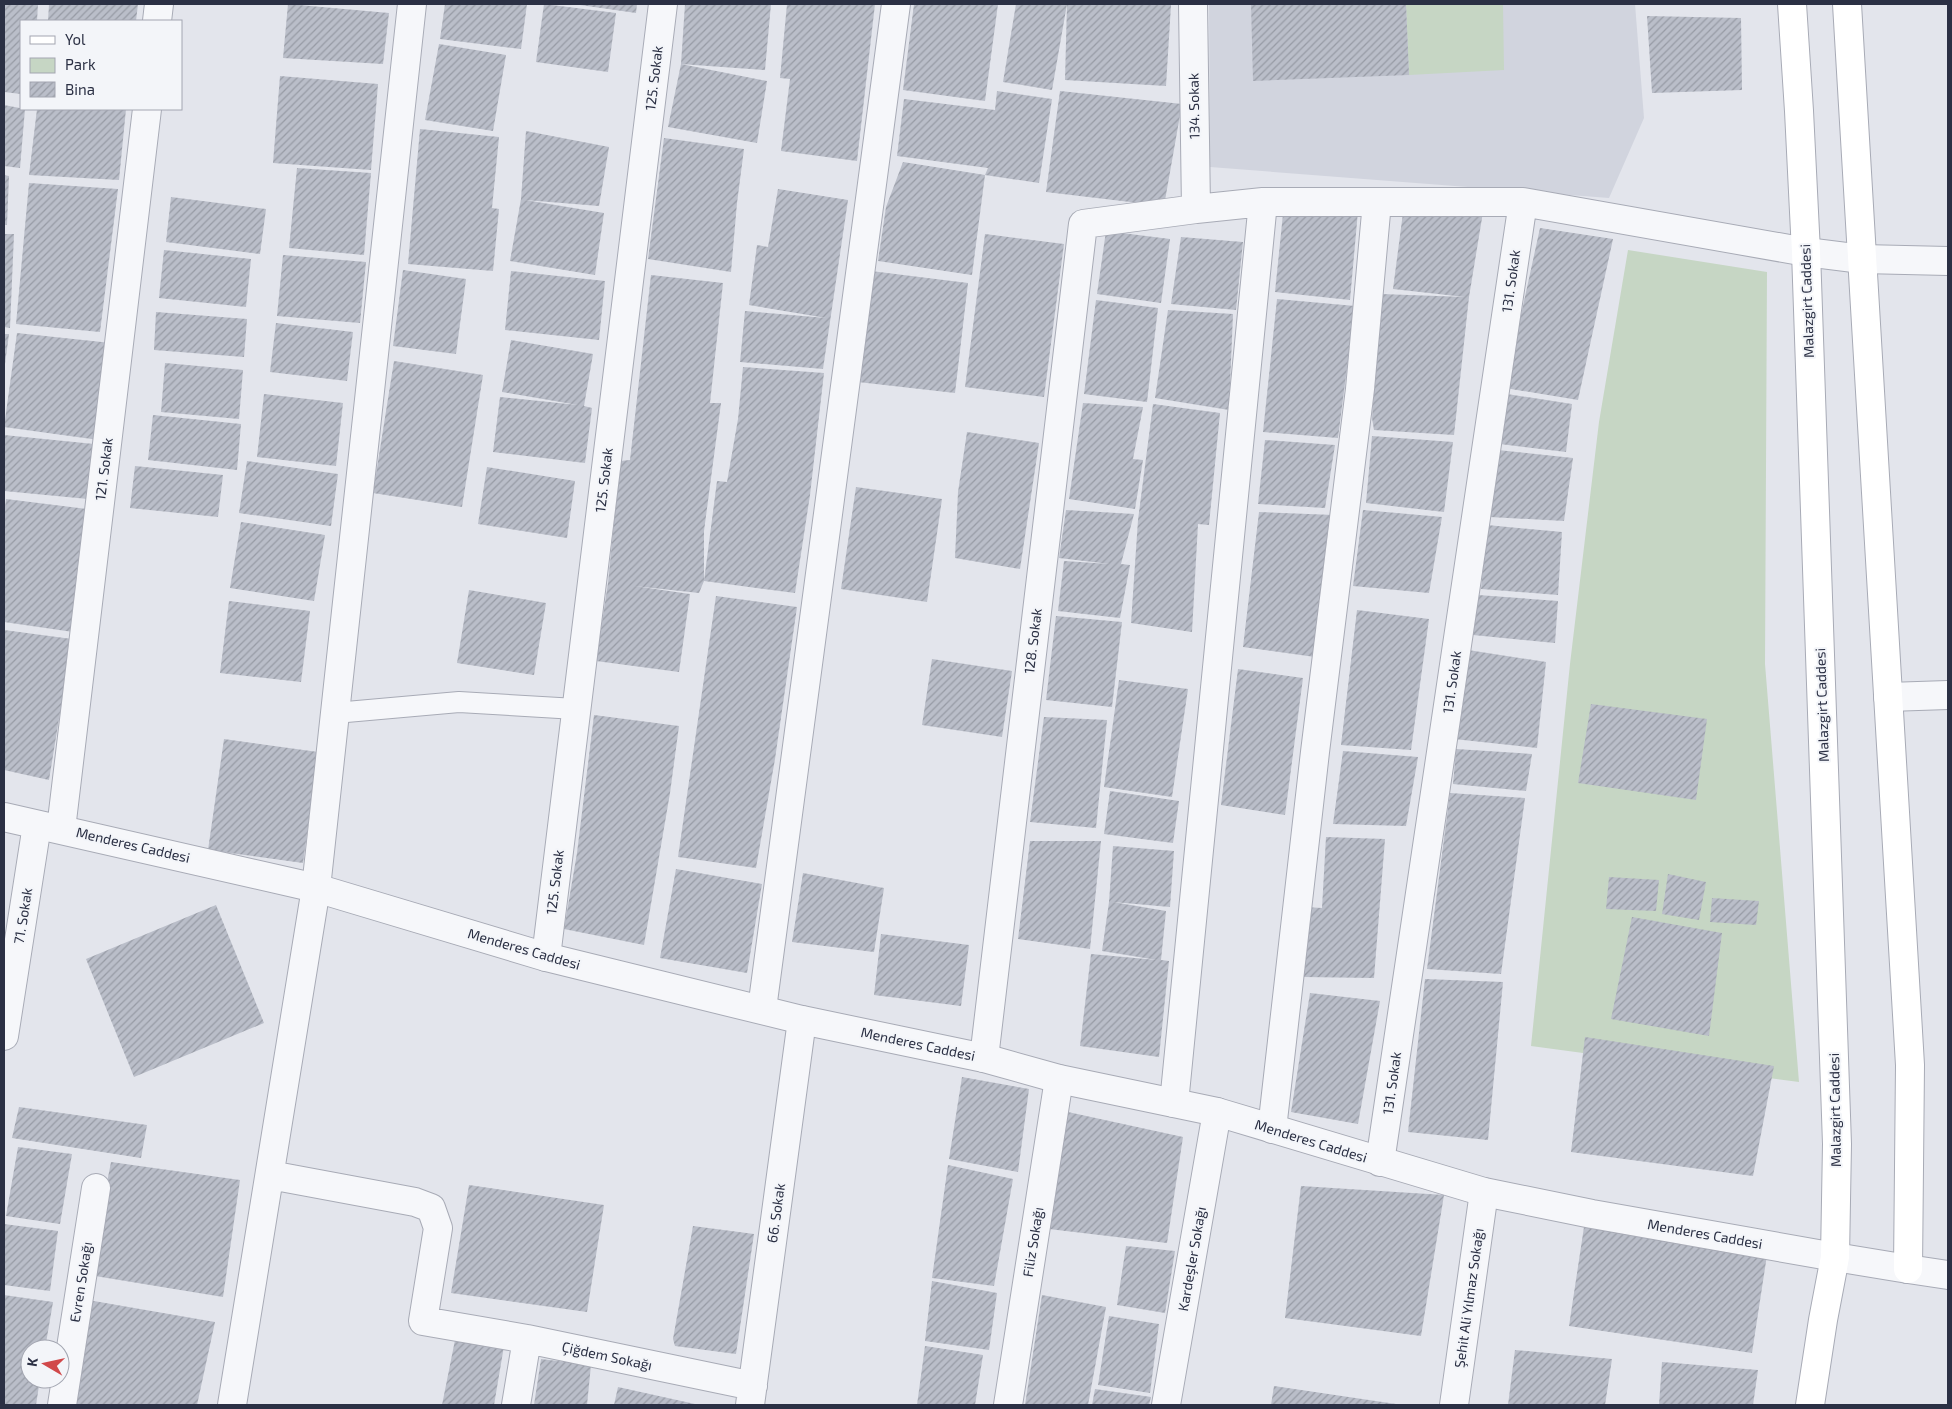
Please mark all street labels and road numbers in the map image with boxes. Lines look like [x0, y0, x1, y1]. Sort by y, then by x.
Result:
street label: 125. Sokak [641, 45, 666, 111]
street label: 134. Sokak [1184, 73, 1203, 139]
street label: Malazgirt Caddesi [1796, 244, 1817, 358]
street label: 131. Sokak [1498, 249, 1523, 313]
street label: 121. Sokak [91, 437, 116, 501]
street label: 125. Sokak [591, 447, 616, 513]
street label: 128. Sokak [1020, 607, 1045, 675]
street label: Malazgirt Caddesi [1811, 648, 1832, 762]
street label: 131. Sokak [1439, 650, 1464, 714]
street label: Menderes Caddesi [74, 823, 192, 866]
street label: 125. Sokak [542, 849, 567, 915]
street label: 71. Sokak [10, 887, 35, 945]
street label: Menderes Caddesi [466, 924, 582, 973]
street label: Menderes Caddesi [859, 1023, 977, 1064]
street label: 131. Sokak [1379, 1051, 1404, 1115]
street label: Malazgirt Caddesi [1825, 1053, 1844, 1167]
street label: Menderes Caddesi [1253, 1115, 1369, 1166]
street label: 66. Sokak [763, 1182, 788, 1244]
street label: Kardeşler Sokağı [1174, 1205, 1210, 1313]
street label: Filiz Sokağı [1019, 1206, 1046, 1278]
street label: Menderes Caddesi [1646, 1215, 1764, 1252]
street label: Şehit Ali Yılmaz Sokağı [1450, 1227, 1488, 1369]
street label: Evren Sokağı [66, 1240, 95, 1323]
street label: Çiğdem Sokağı [560, 1338, 654, 1374]

